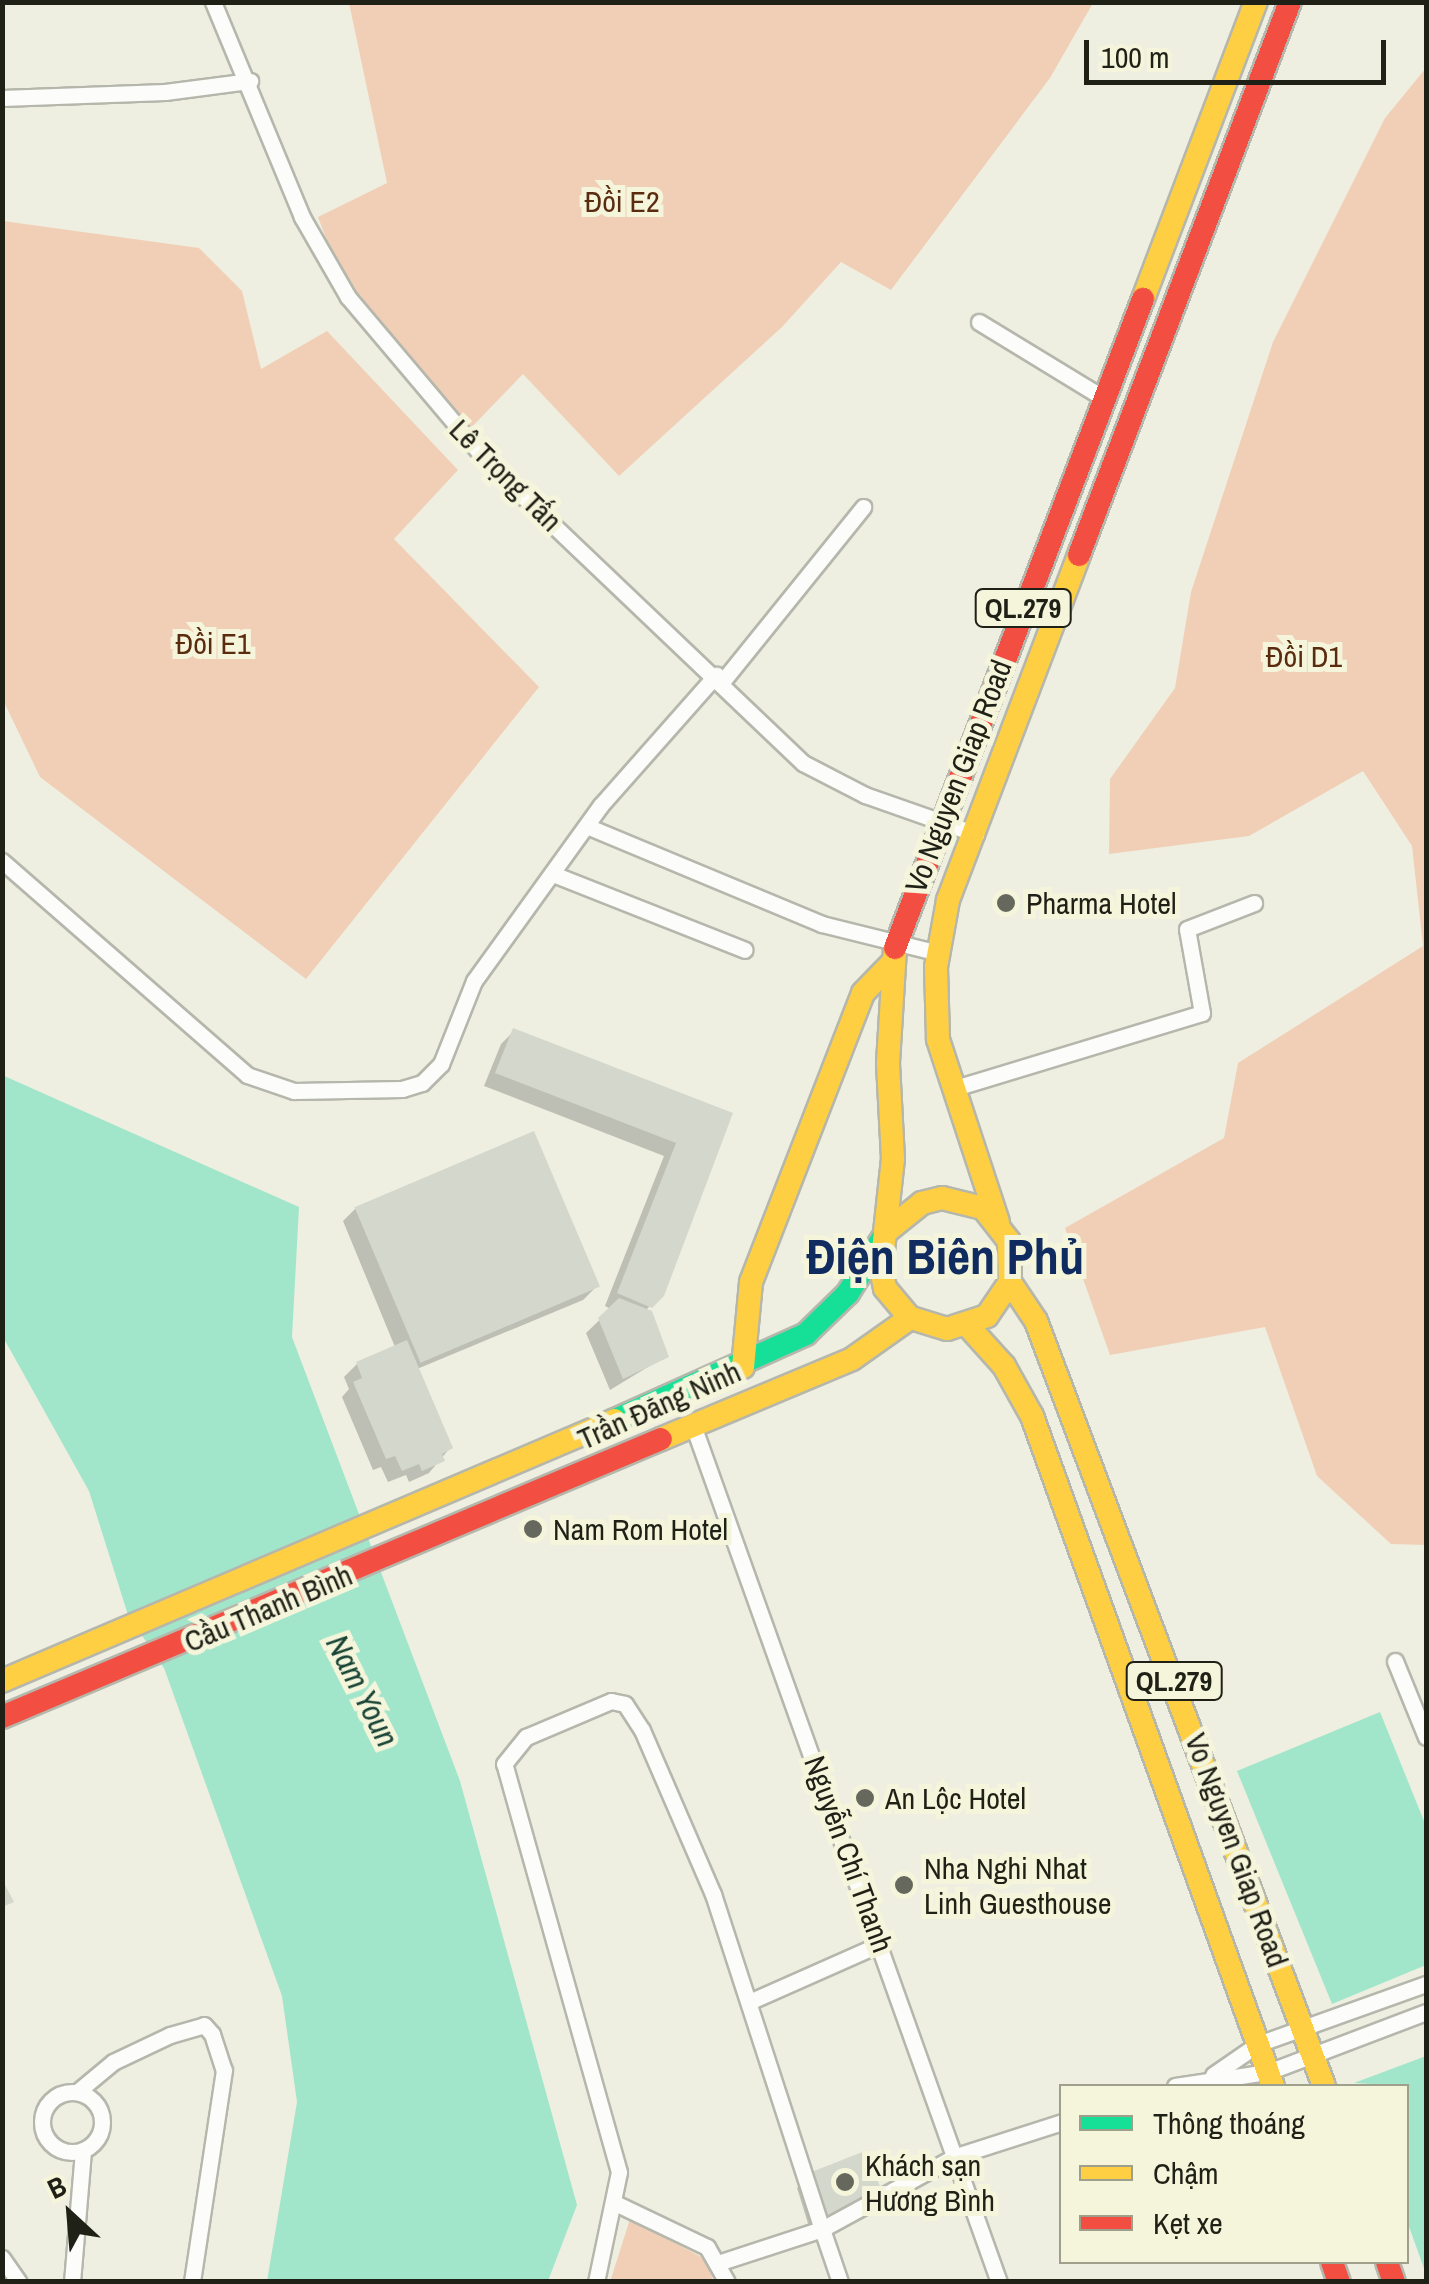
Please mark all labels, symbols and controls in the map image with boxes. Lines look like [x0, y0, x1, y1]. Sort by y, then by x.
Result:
scale bar [1089, 20, 1392, 82]
text: 100 m [1101, 37, 1169, 77]
park label: Đồi E2 [584, 183, 660, 219]
street label: Lê Trọng Tấn [442, 411, 570, 539]
road number: QL.279 [973, 585, 1073, 631]
park label: Đồi E1 [175, 625, 251, 661]
park label: Đồi D1 [1266, 638, 1342, 674]
street label: Vo Nguyen Giap Road [897, 655, 1019, 897]
place label: Pharma Hotel [1026, 885, 1176, 921]
marker: Pharma Hotel [995, 892, 1017, 914]
district label: Điện Biên Phủ [806, 1227, 1084, 1287]
street label: Trần Đăng Ninh [572, 1353, 746, 1457]
place label: Nam Rom Hotel [553, 1511, 728, 1547]
marker: Nam Rom Hotel [522, 1518, 544, 1540]
street label: Cầu Thanh Bình [179, 1556, 357, 1660]
water label: Nam Youn [317, 1628, 407, 1754]
road number: QL.279 [1124, 1658, 1224, 1704]
street label: Vo Nguyen Giap Road [1178, 1728, 1296, 1972]
street label: Nguyễn Chí Thanh [797, 1751, 901, 1957]
place label: An Lộc Hotel [885, 1780, 1026, 1816]
marker: An Lộc Hotel [854, 1787, 876, 1809]
place label: Nha Nghi Nhat Linh Guesthouse [924, 1850, 1111, 1920]
marker: Nha Nghi Nhat Linh Guesthouse [893, 1874, 915, 1896]
legend [1059, 2084, 1409, 2264]
text: Thông thoáng [1153, 2103, 1305, 2143]
place label: Khách sạn Hương Bình [865, 2147, 995, 2218]
text: Chậm [1153, 2153, 1219, 2193]
north arrow [20, 2164, 120, 2264]
text: B [41, 2166, 73, 2208]
marker: Khách sạn Hương Bình [834, 2171, 856, 2193]
text: Kẹt xe [1153, 2203, 1223, 2243]

